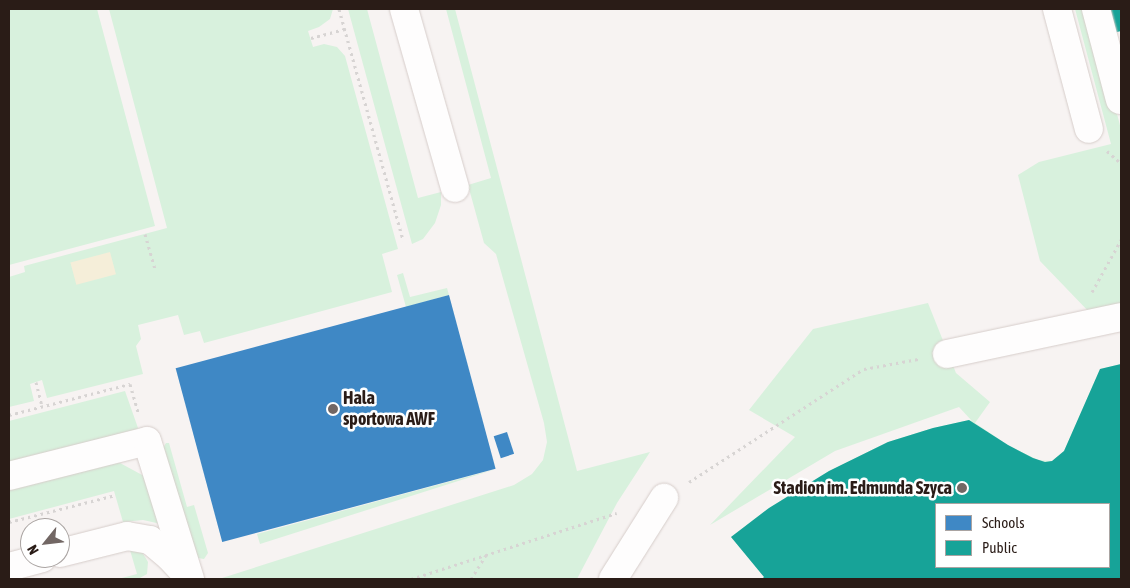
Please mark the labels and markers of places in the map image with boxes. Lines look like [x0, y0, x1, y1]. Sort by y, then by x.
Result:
place label: Hala sportowa AWF [343, 388, 435, 430]
marker: Hala sportowa AWF [327, 403, 339, 415]
place label: Stadion im. Edmunda Szyca [774, 477, 952, 499]
marker: Stadion im. Edmunda Szyca [956, 482, 968, 494]

